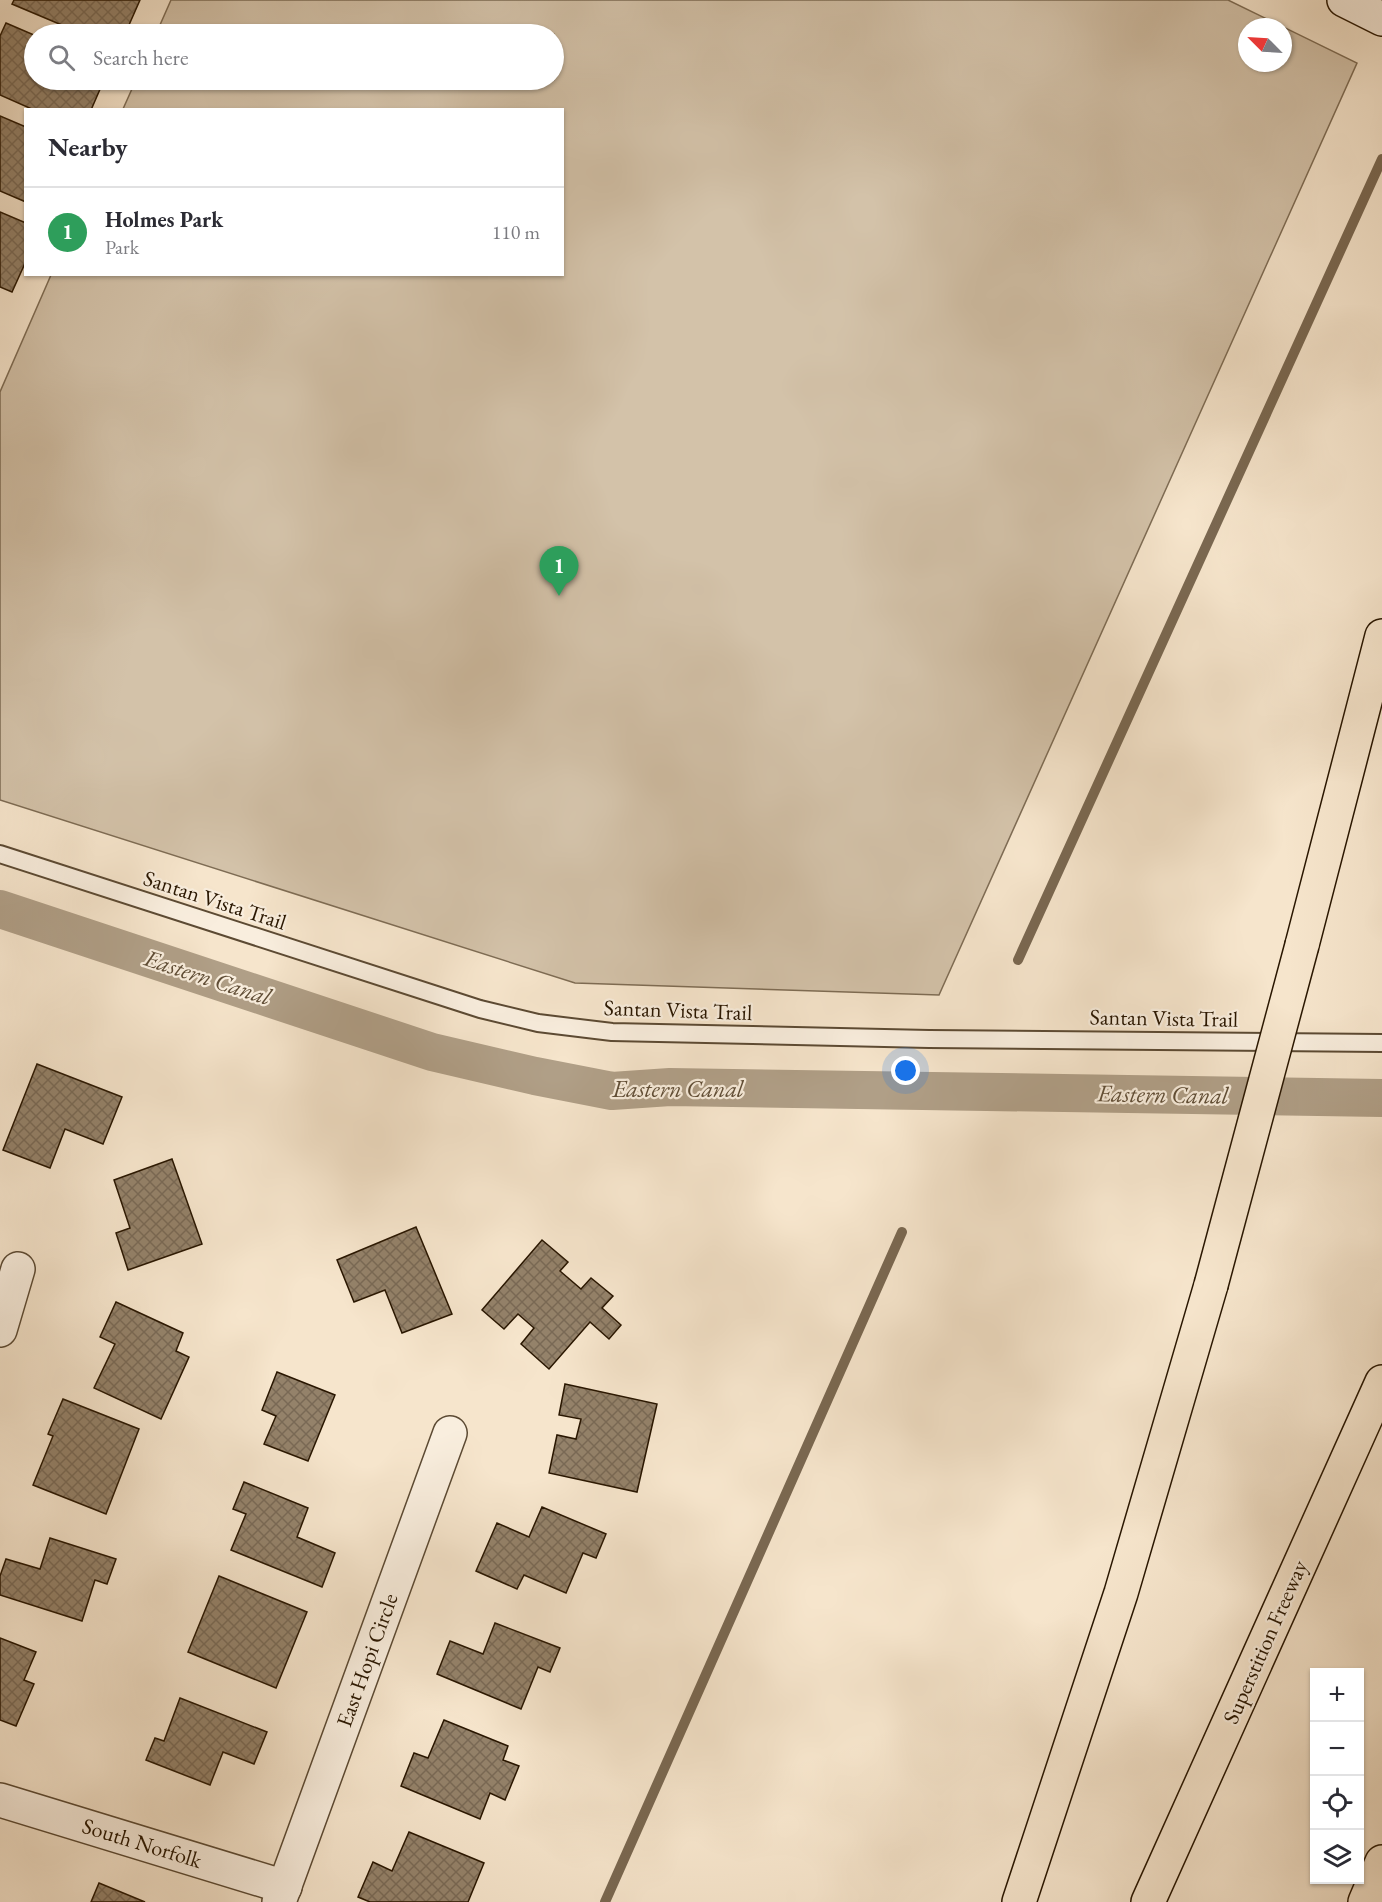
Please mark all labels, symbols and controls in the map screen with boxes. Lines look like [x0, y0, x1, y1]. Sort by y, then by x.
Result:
north arrow [1238, 18, 1292, 72]
search box [24, 24, 564, 90]
icon: search [45, 41, 78, 74]
text: Search here [93, 43, 188, 72]
text: Nearby [48, 130, 128, 164]
text: Holmes Park [105, 205, 223, 234]
text: 1 [62, 219, 73, 245]
text: 110 m [492, 219, 540, 245]
text: Park [105, 234, 139, 260]
pin: 1 [540, 546, 578, 596]
street label: Santan Vista Trail [140, 863, 290, 937]
water label: Eastern Canal [140, 942, 276, 1012]
street label: Santan Vista Trail [603, 993, 753, 1027]
street label: Santan Vista Trail [1089, 1002, 1239, 1034]
your location [891, 1056, 920, 1085]
water label: Eastern Canal [611, 1073, 745, 1104]
water label: Eastern Canal [1096, 1077, 1230, 1111]
street label: Superstition Freeway [1216, 1555, 1314, 1728]
street label: East Hopi Circle [329, 1589, 405, 1731]
map controls [1310, 1668, 1364, 1884]
button: + [1310, 1668, 1364, 1722]
button: − [1310, 1722, 1364, 1776]
button: locate [1310, 1776, 1364, 1830]
street label: South Norfolk [79, 1811, 206, 1875]
button: layers [1310, 1830, 1364, 1884]

